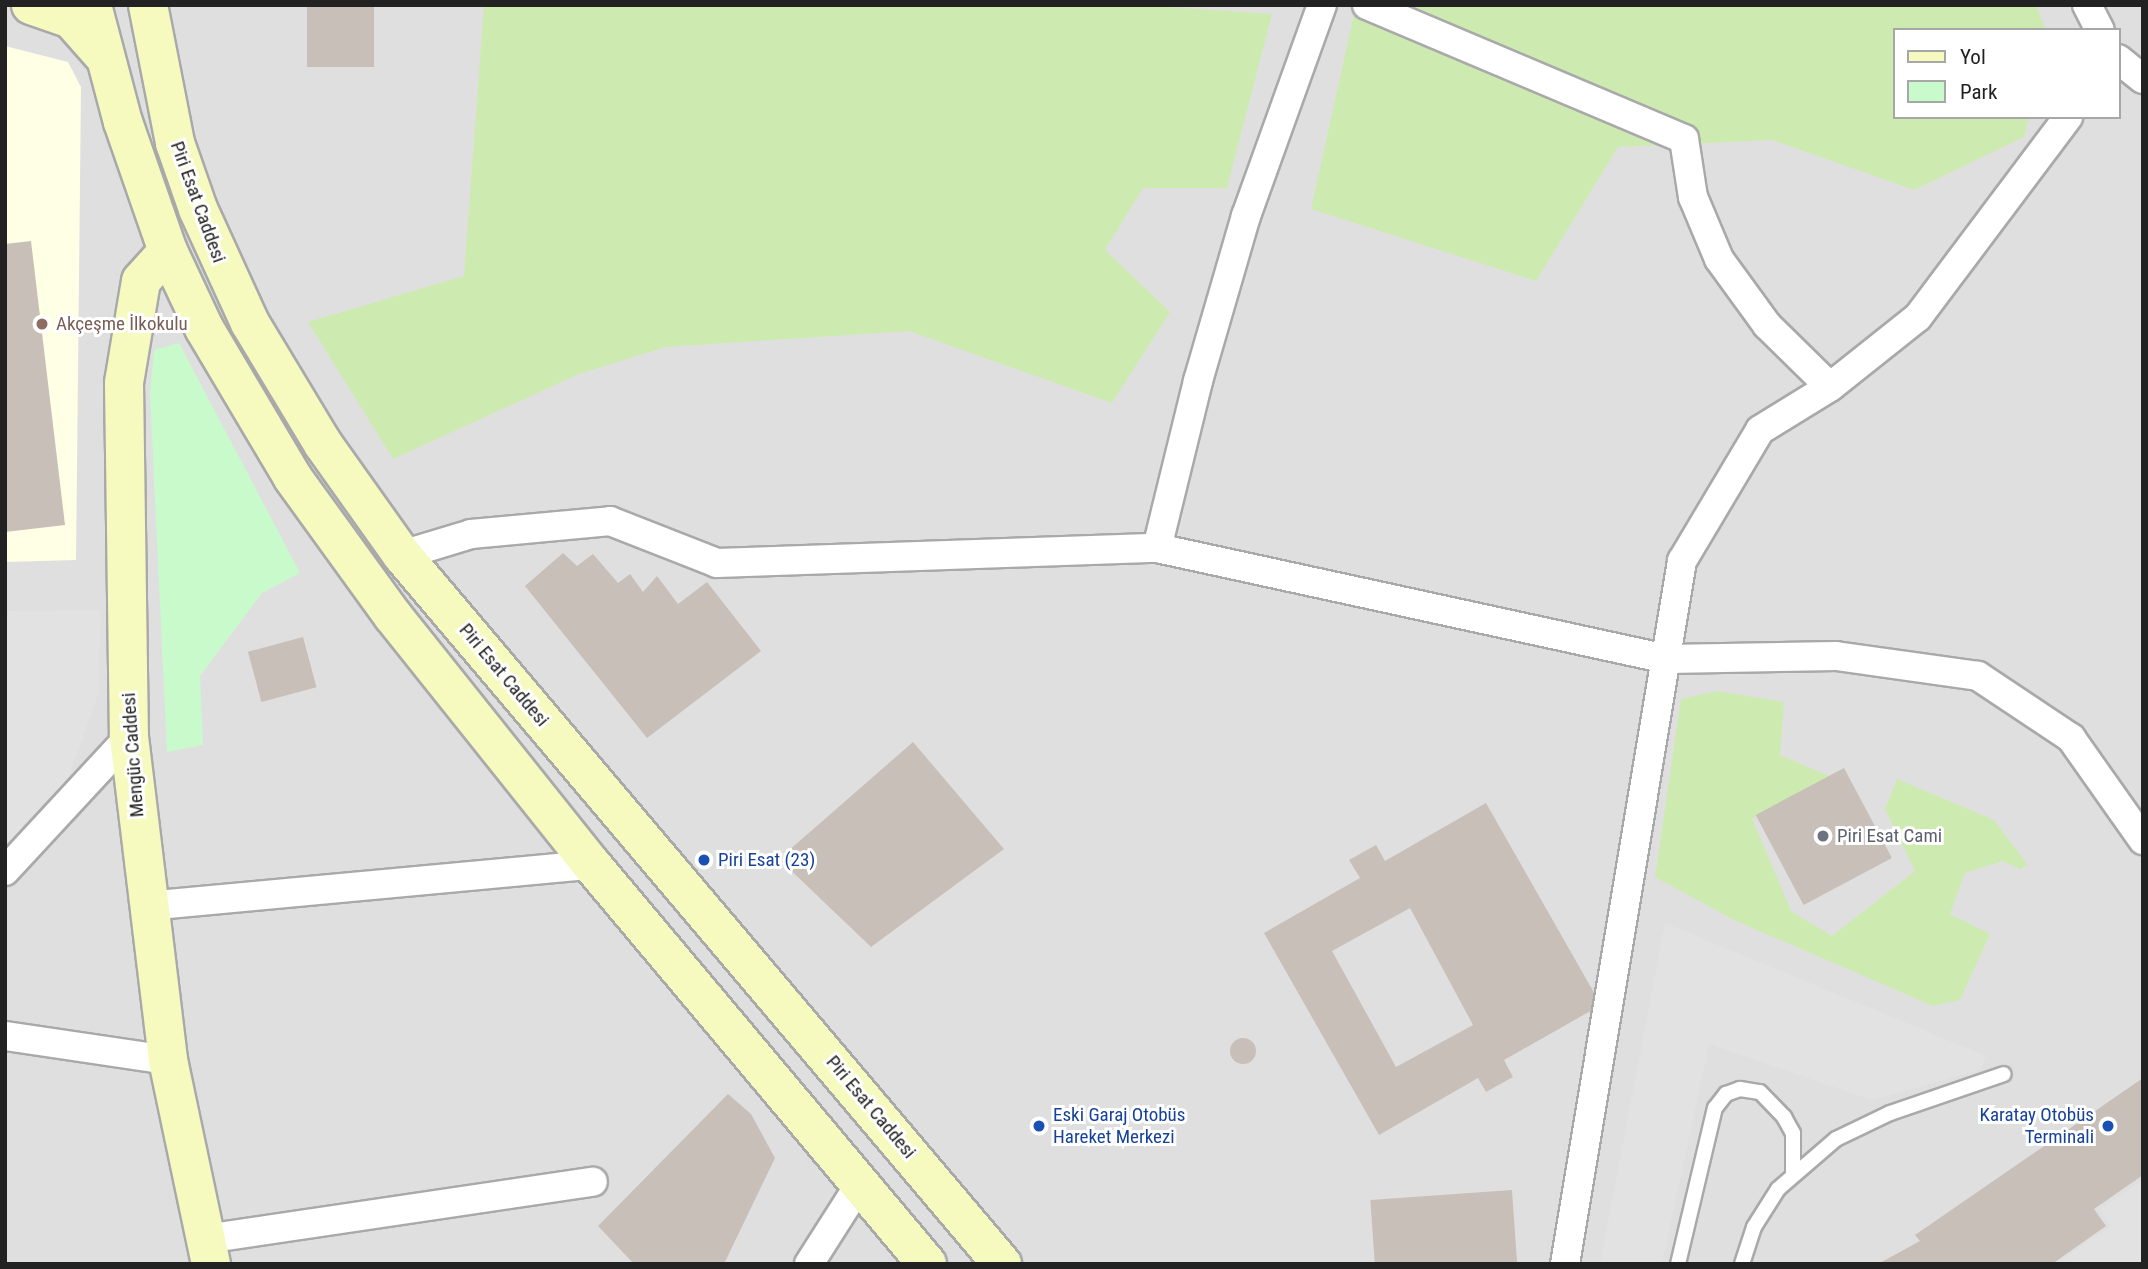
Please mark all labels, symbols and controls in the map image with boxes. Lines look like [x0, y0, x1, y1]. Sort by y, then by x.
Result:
legend [1892, 28, 2120, 119]
text: Yol [1960, 45, 1986, 69]
text: Park [1960, 80, 1997, 104]
street label: Piri Esat Caddesi [166, 138, 230, 266]
place label: Akçeşme İlkokulu [56, 313, 188, 335]
marker: Akçeşme İlkokulu [34, 316, 50, 332]
street label: Piri Esat Caddesi [454, 619, 554, 731]
street label: Mengüc Caddesi [117, 692, 149, 818]
place label: Piri Esat Cami [1837, 825, 1942, 847]
marker: Piri Esat Cami [1815, 828, 1831, 844]
place label: Piri Esat (23) [718, 849, 815, 871]
marker: Piri Esat (23) [696, 852, 712, 868]
street label: Piri Esat Caddesi [821, 1051, 921, 1163]
place label: Eski Garaj Otobüs Hareket Merkezi [1053, 1104, 1185, 1148]
place label: Karatay Otobüs Terminali [1980, 1104, 2094, 1148]
marker: Eski Garaj Otobüs Hareket Merkezi [1031, 1118, 1047, 1134]
marker: Karatay Otobüs Terminali [2100, 1118, 2116, 1134]

